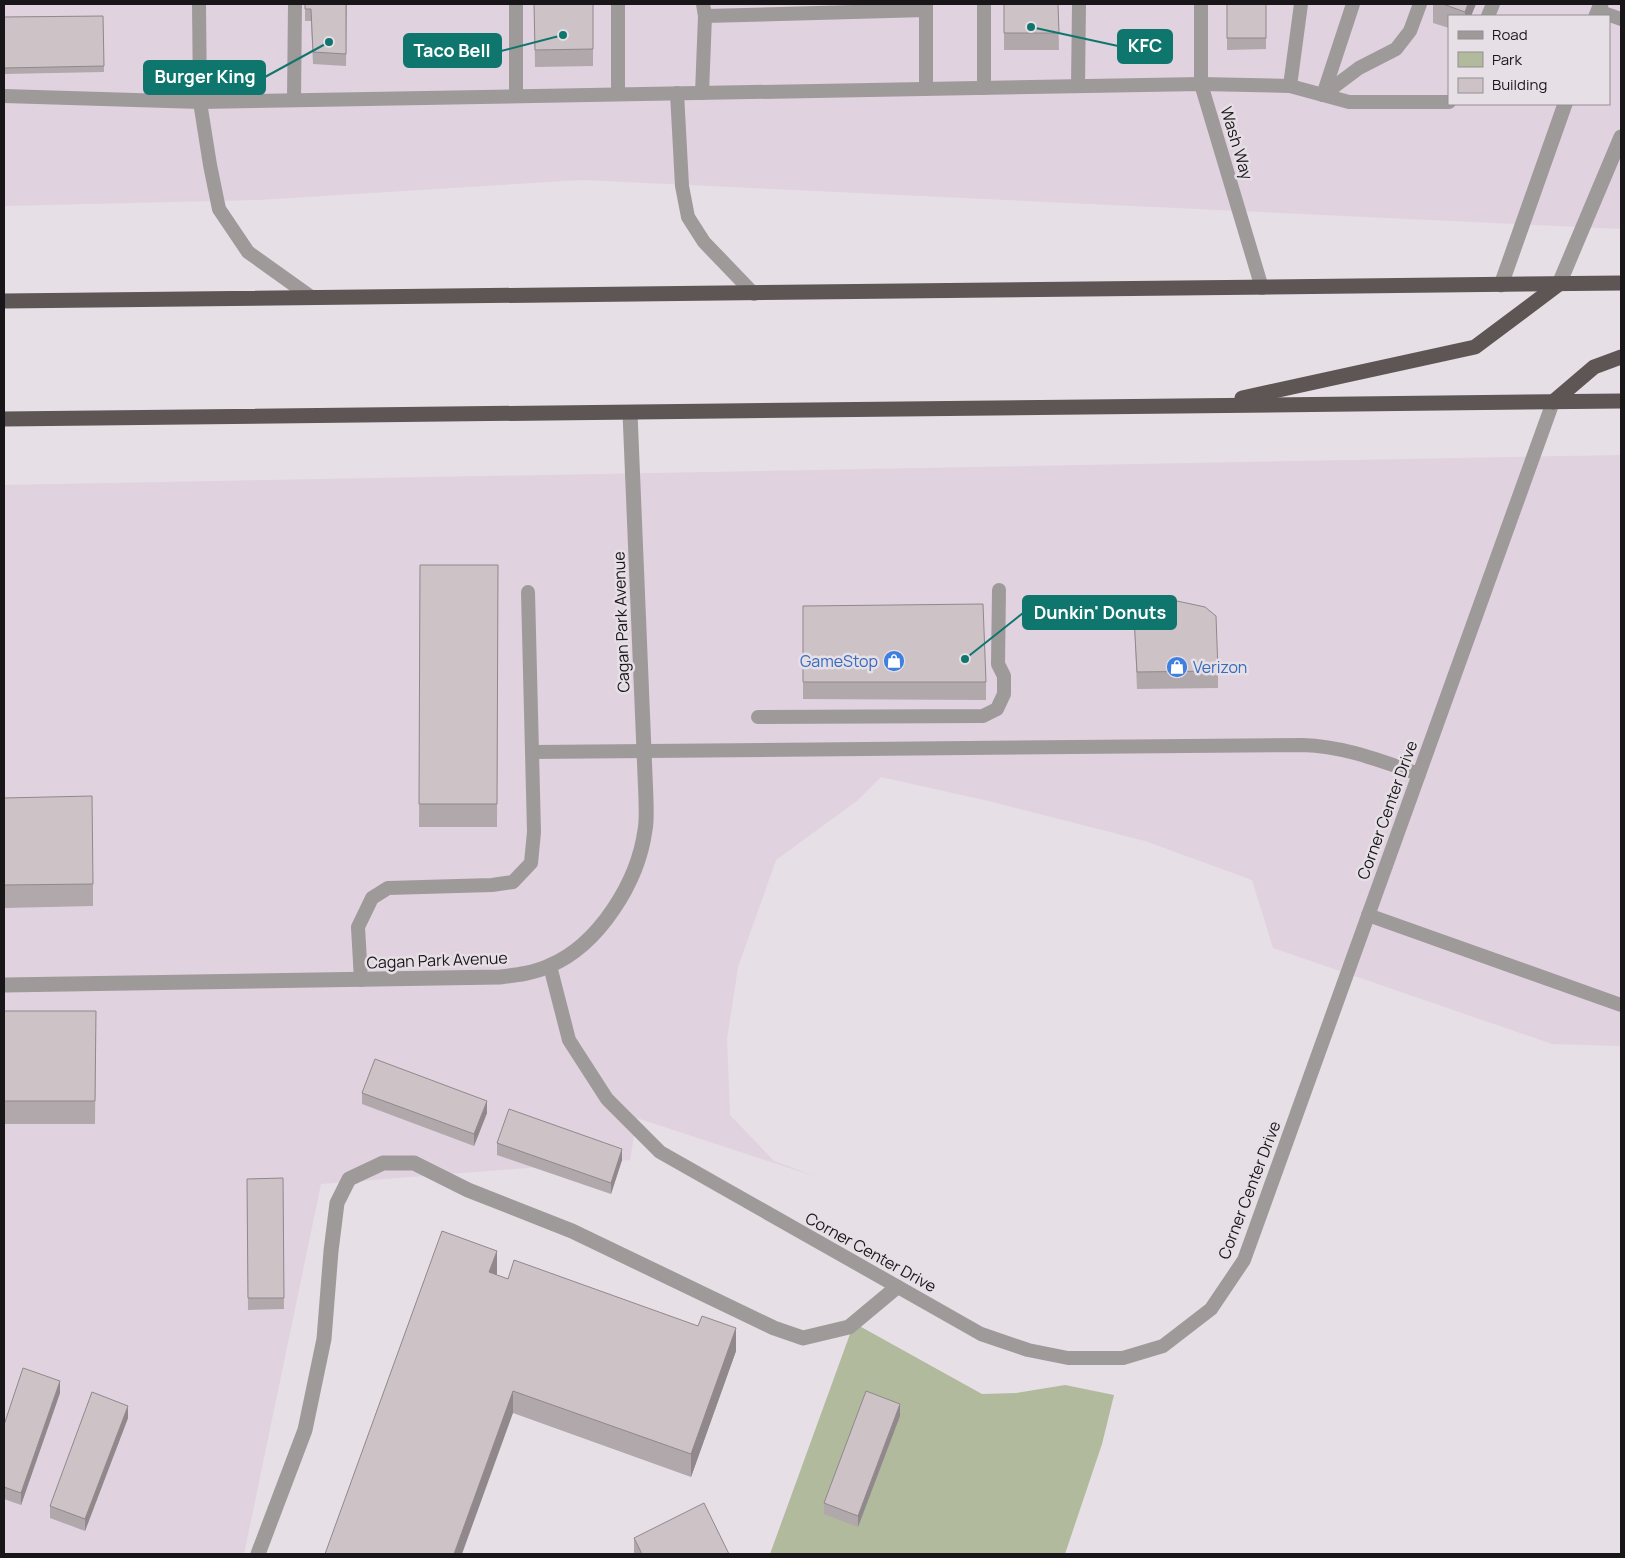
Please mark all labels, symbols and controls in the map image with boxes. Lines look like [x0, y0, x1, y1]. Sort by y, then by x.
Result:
legend [1448, 15, 1610, 105]
text: Road [1492, 24, 1528, 45]
callout: KFC [1118, 30, 1172, 63]
text: KFC [1128, 33, 1162, 57]
callout: Taco Bell [404, 34, 501, 67]
text: Taco Bell [413, 38, 491, 62]
text: Park [1492, 49, 1522, 70]
callout: Burger King [144, 61, 265, 94]
text: Burger King [154, 64, 256, 88]
text: Building [1492, 74, 1547, 95]
street label: Wash Way [1215, 104, 1259, 183]
street label: Cagan Park Avenue [608, 551, 634, 693]
callout: Dunkin' Donuts [1023, 596, 1176, 629]
text: Dunkin' Donuts [1034, 600, 1166, 624]
shop icon: GameStop [882, 649, 906, 673]
place label: GameStop [800, 650, 878, 672]
shop icon: Verizon [1165, 655, 1189, 679]
place label: Verizon [1193, 656, 1247, 678]
street label: Corner Center Drive [1352, 737, 1422, 883]
street label: Cagan Park Avenue [366, 947, 508, 973]
street label: Corner Center Drive [1213, 1118, 1285, 1262]
street label: Corner Center Drive [802, 1207, 940, 1297]

